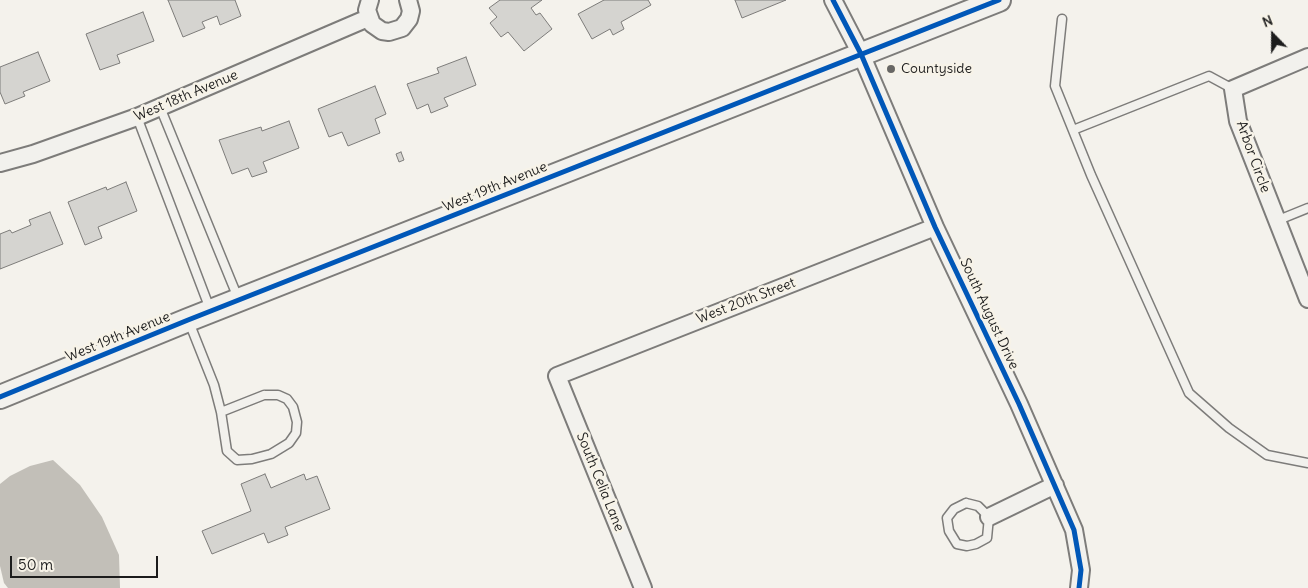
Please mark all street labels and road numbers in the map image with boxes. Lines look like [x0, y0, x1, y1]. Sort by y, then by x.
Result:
street label: West 18th Avenue [132, 67, 240, 125]
street label: Arbor Circle [1232, 119, 1274, 195]
street label: West 19th Avenue [440, 158, 550, 216]
street label: South August Drive [956, 256, 1022, 372]
street label: West 20th Street [694, 274, 798, 328]
street label: West 19th Avenue [63, 308, 173, 366]
street label: South Celia Lane [573, 430, 627, 534]

